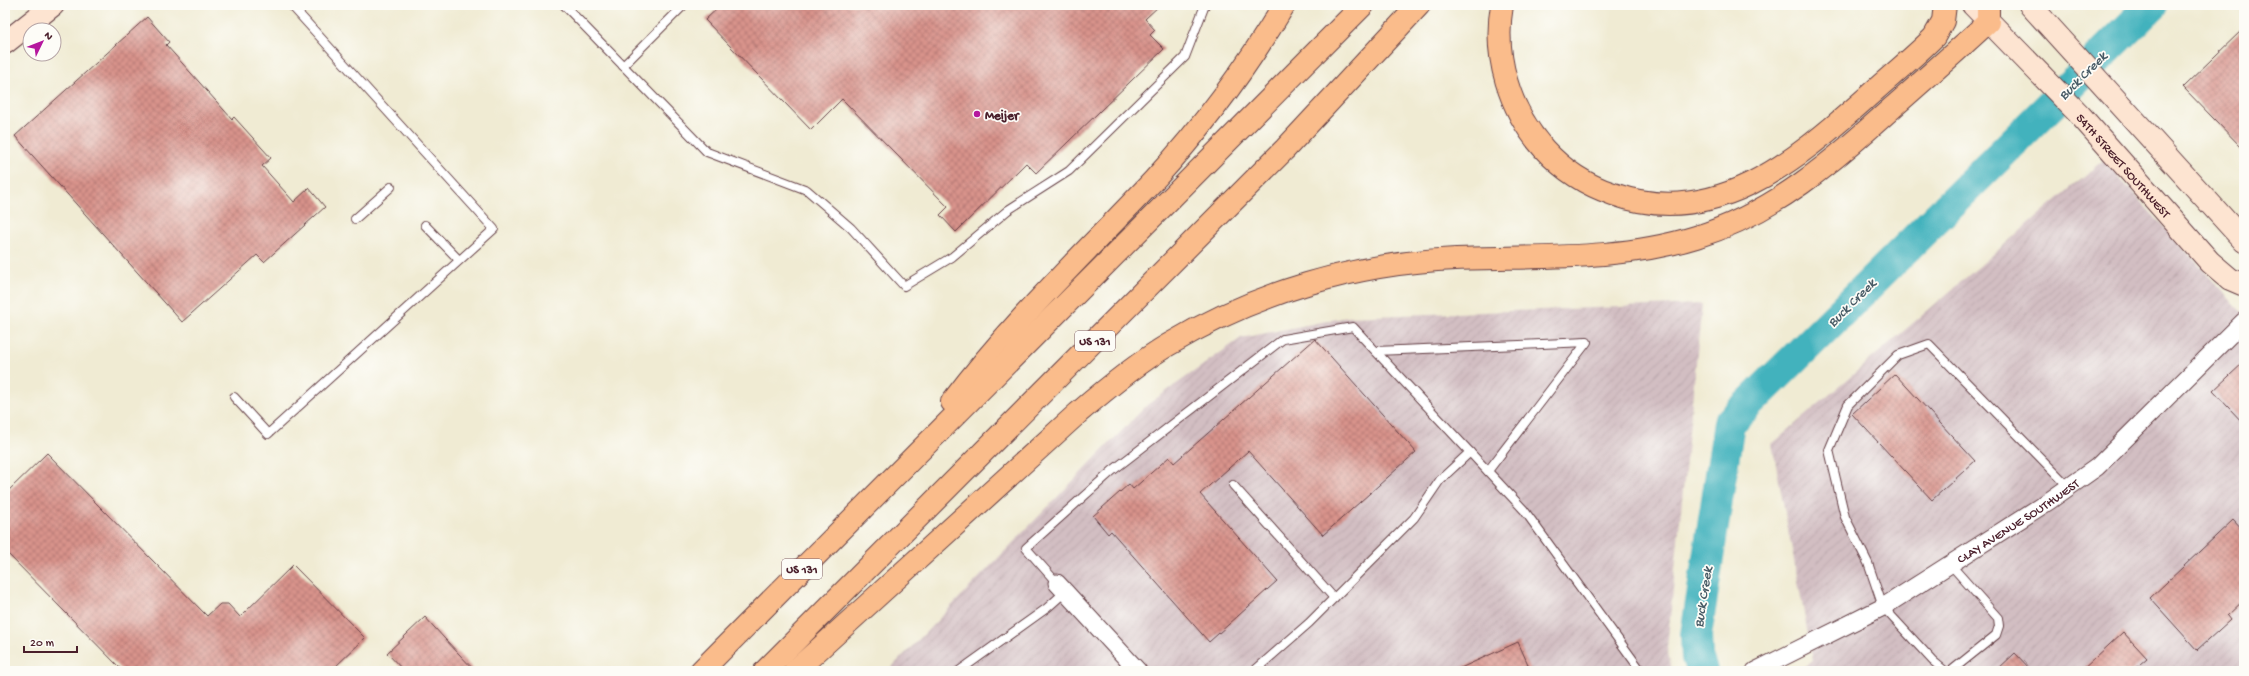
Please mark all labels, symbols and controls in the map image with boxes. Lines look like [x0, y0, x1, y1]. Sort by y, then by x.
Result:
north arrow [22, 22, 62, 62]
text: N [41, 30, 55, 43]
water label: Buck Creek [2056, 48, 2113, 104]
marker: Meijer [972, 109, 982, 119]
place label: Meijer [985, 109, 1020, 124]
street label: 54TH STREET SOUTHWEST [2072, 111, 2173, 223]
water label: Buck Creek [1825, 275, 1882, 331]
road number: US 131 [1075, 331, 1115, 351]
street label: CLAY AVENUE SOUTHWEST [1955, 476, 2084, 568]
road number: US 131 [782, 559, 822, 579]
water label: Buck Creek [1691, 564, 1718, 629]
scale bar [24, 628, 77, 654]
text: 20 m [30, 637, 55, 651]

